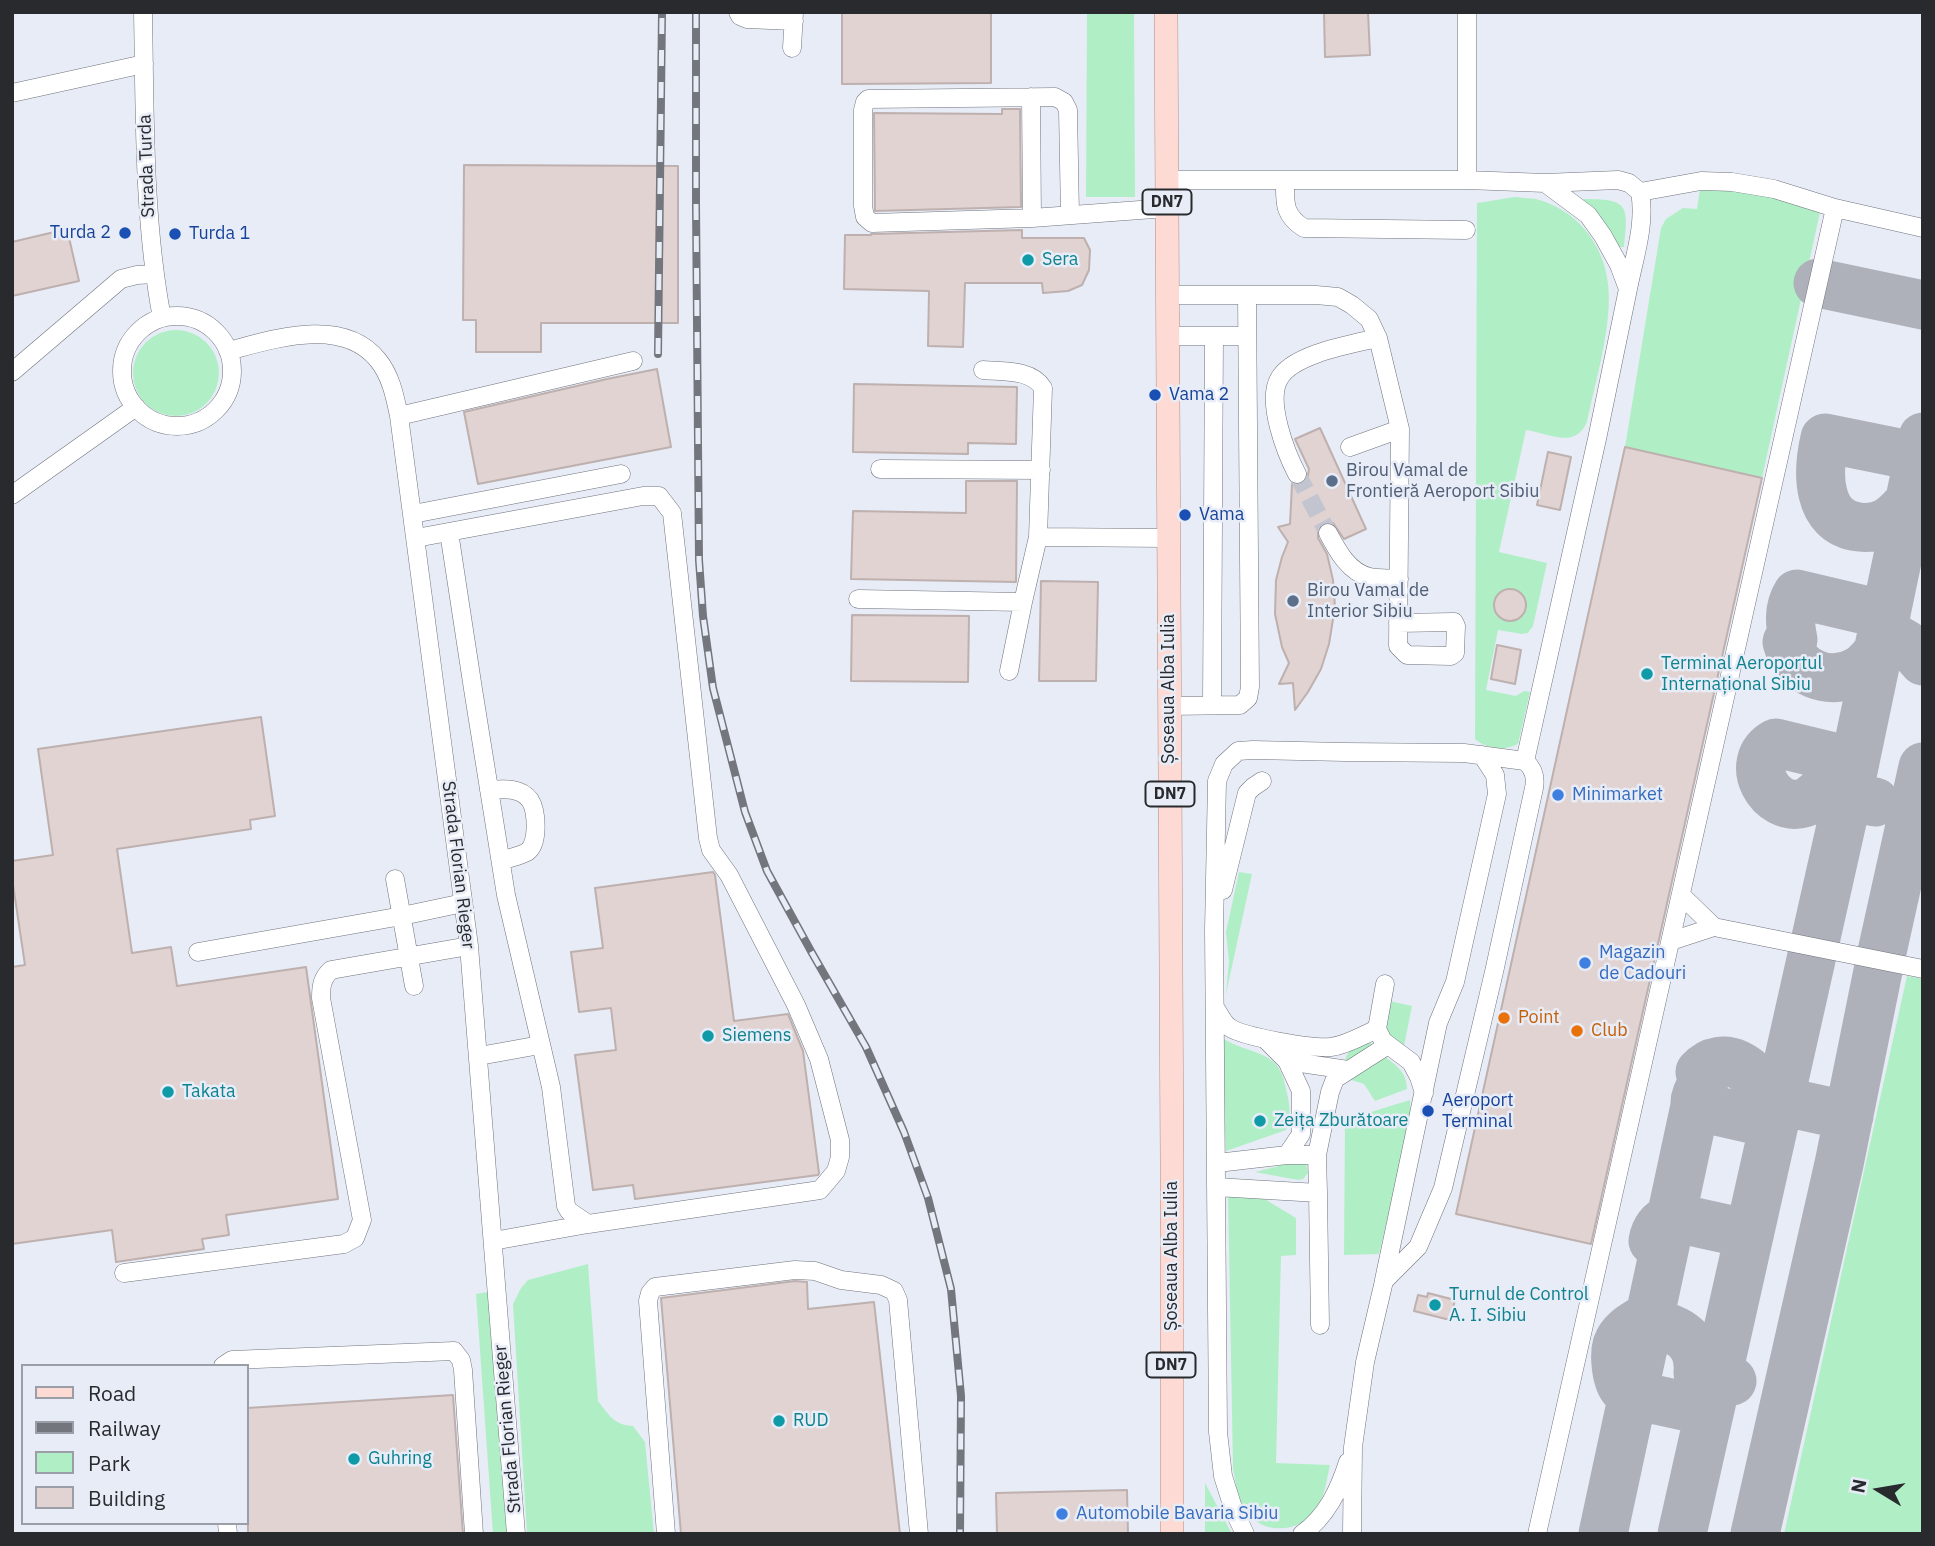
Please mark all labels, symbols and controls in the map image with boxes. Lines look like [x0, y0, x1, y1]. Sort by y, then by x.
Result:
street label: Strada Turda [134, 114, 160, 218]
road number: DN7 [1142, 190, 1192, 214]
place label: Turda 2 [50, 222, 111, 244]
place label: Turda 1 [189, 223, 250, 245]
marker: Turda 2 [117, 225, 133, 241]
marker: Turda 1 [167, 226, 183, 242]
place label: Sera [1042, 249, 1078, 271]
marker: Sera [1020, 252, 1036, 268]
place label: Vama 2 [1169, 384, 1229, 406]
marker: Vama 2 [1147, 387, 1163, 403]
place label: Birou Vamal de Frontieră Aeroport Sibiu [1346, 460, 1540, 503]
marker: Birou Vamal de Frontieră Aeroport Sibiu [1324, 473, 1340, 489]
place label: Vama [1199, 504, 1244, 526]
marker: Vama [1177, 507, 1193, 523]
place label: Birou Vamal de Interior Sibiu [1307, 580, 1429, 622]
marker: Birou Vamal de Interior Sibiu [1285, 593, 1301, 609]
street label: Șoseaua Alba Iulia [1158, 614, 1180, 764]
place label: Terminal Aeroportul Internațional Sibiu [1661, 653, 1822, 696]
marker: Terminal Aeroportul Internațional Sibiu [1639, 666, 1655, 682]
street label: Strada Florian Rieger [437, 780, 479, 950]
road number: DN7 [1146, 782, 1194, 806]
place label: Minimarket [1572, 784, 1663, 806]
marker: Minimarket [1550, 787, 1566, 803]
place label: Magazin de Cadouri [1599, 942, 1686, 984]
marker: Magazin de Cadouri [1577, 955, 1593, 971]
place label: Point [1518, 1007, 1560, 1029]
marker: Point [1496, 1010, 1512, 1026]
place label: Club [1591, 1020, 1628, 1042]
marker: Club [1569, 1023, 1585, 1039]
place label: Siemens [722, 1025, 791, 1047]
marker: Siemens [700, 1028, 716, 1044]
place label: Takata [182, 1081, 236, 1103]
marker: Takata [160, 1084, 176, 1100]
place label: Aeroport Terminal [1442, 1090, 1514, 1132]
marker: Aeroport Terminal [1420, 1103, 1436, 1119]
place label: Zeița Zburătoare [1274, 1110, 1408, 1132]
marker: Zeița Zburătoare [1252, 1113, 1268, 1129]
street label: Șoseaua Alba Iulia [1161, 1181, 1183, 1331]
place label: Turnul de Control A. I. Sibiu [1449, 1284, 1589, 1326]
marker: Turnul de Control A. I. Sibiu [1427, 1297, 1443, 1313]
street label: Strada Florian Rieger [490, 1344, 526, 1514]
road number: DN7 [1146, 1352, 1196, 1378]
legend [21, 1364, 248, 1525]
text: Road [88, 1379, 136, 1407]
place label: RUD [793, 1410, 829, 1432]
marker: RUD [771, 1413, 787, 1429]
text: Railway [88, 1414, 161, 1442]
place label: Guhring [368, 1448, 432, 1470]
text: Park [88, 1449, 131, 1477]
marker: Guhring [346, 1451, 362, 1467]
north arrow [1844, 1455, 1914, 1525]
text: N [1845, 1477, 1871, 1495]
text: Building [88, 1484, 165, 1512]
place label: Automobile Bavaria Sibiu [1076, 1503, 1278, 1525]
marker: Automobile Bavaria Sibiu [1054, 1506, 1070, 1522]

